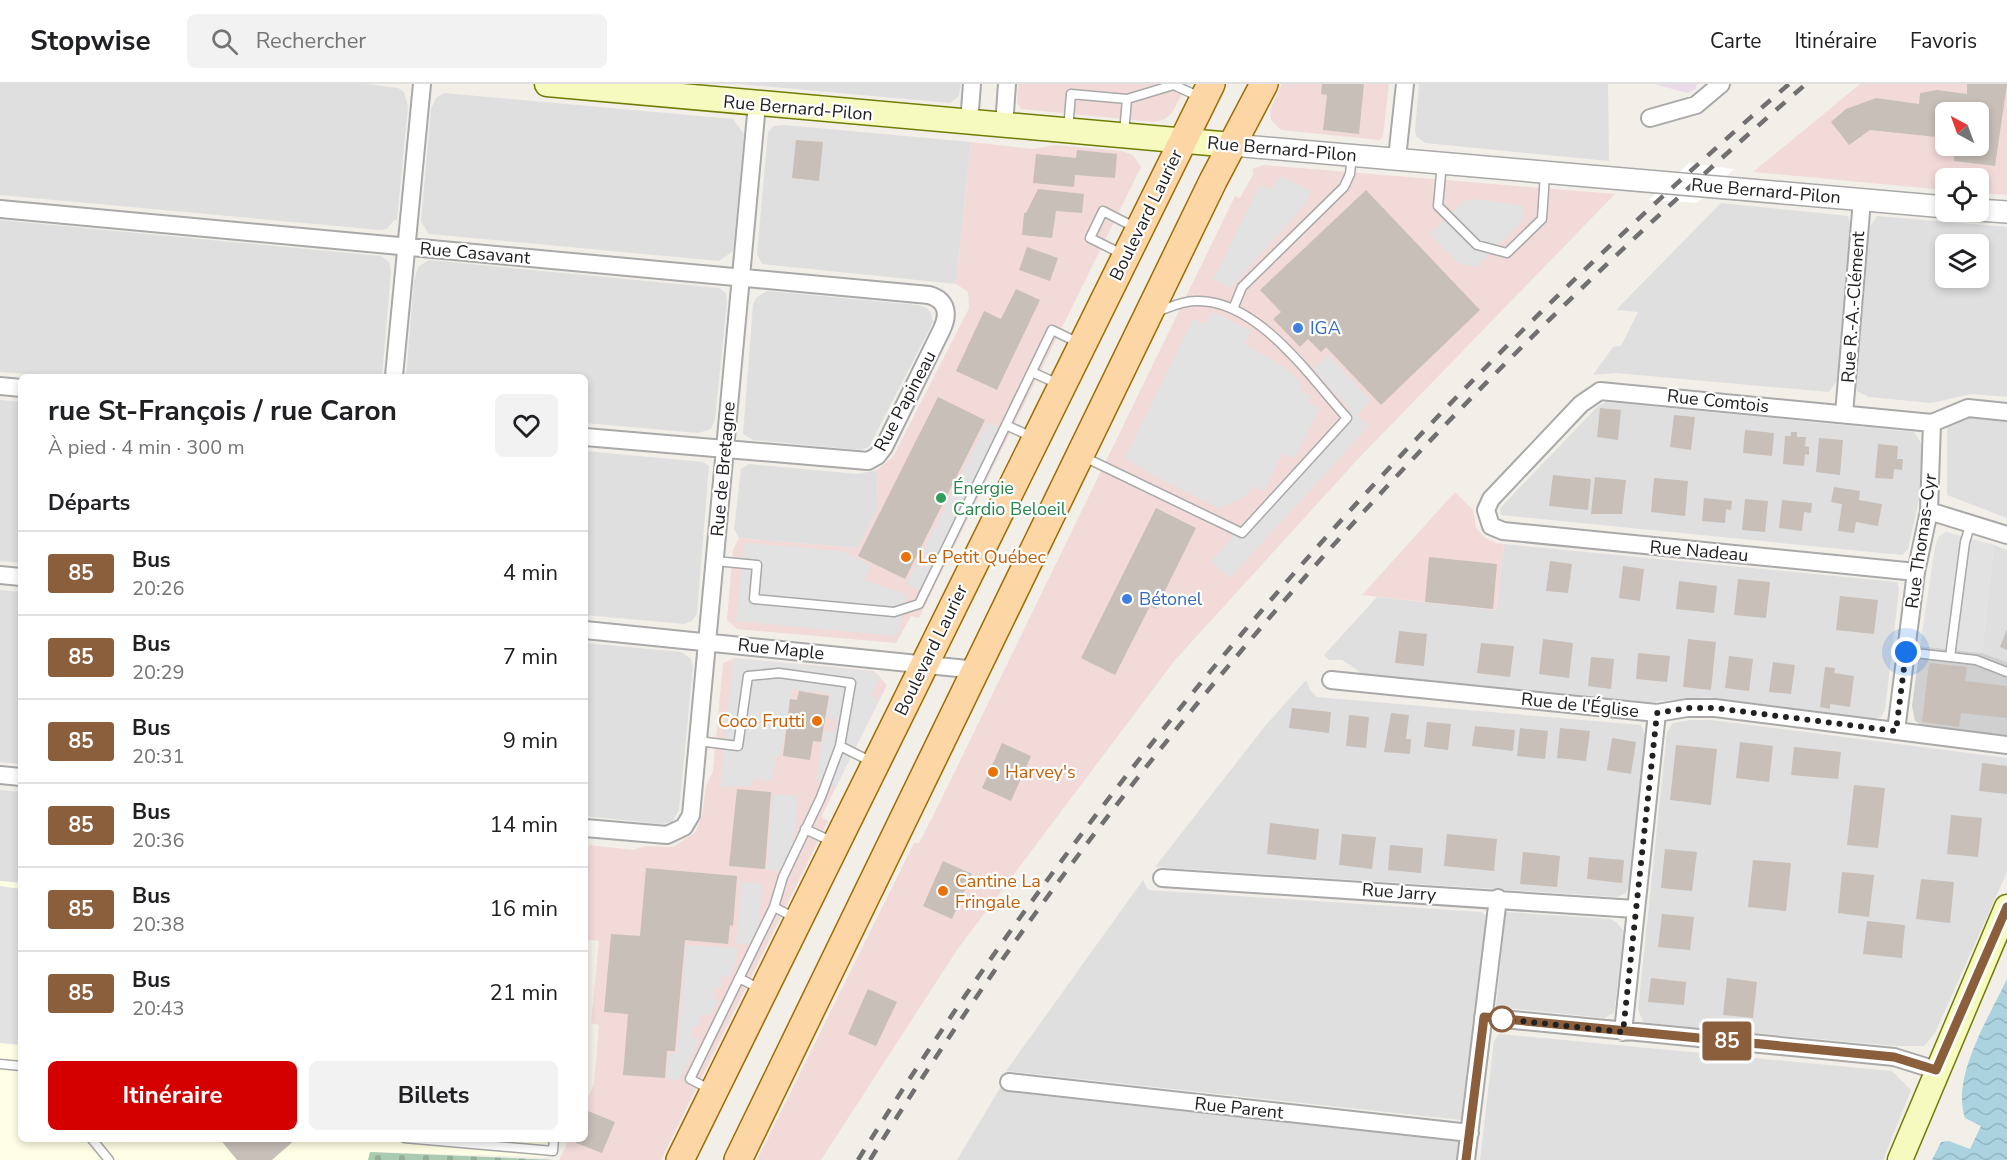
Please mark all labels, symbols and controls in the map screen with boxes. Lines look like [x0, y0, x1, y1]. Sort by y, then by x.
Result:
search box [187, 14, 607, 68]
text: Stopwise [30, 22, 151, 60]
icon: search [208, 25, 241, 58]
text: Rechercher [256, 26, 366, 56]
text: Carte [1710, 27, 1761, 55]
text: Itinéraire [1794, 27, 1877, 55]
text: Favoris [1910, 27, 1977, 55]
street label: Rue Bernard-Pilon [722, 90, 874, 126]
north arrow [1935, 102, 1989, 156]
map controls [1935, 102, 1989, 288]
street label: Rue Bernard-Pilon [1206, 131, 1358, 167]
street label: Boulevard Laurier [1104, 145, 1188, 285]
button: locate [1935, 168, 1989, 222]
street label: Rue Bernard-Pilon [1690, 173, 1842, 209]
street label: Rue R.-A.-Clément [1836, 230, 1870, 384]
button: layers [1935, 234, 1989, 288]
street label: Rue Casavant [419, 236, 532, 270]
place label: IGA [1310, 316, 1341, 340]
marker: IGA [1291, 321, 1305, 335]
street label: Rue Papineau [868, 346, 942, 456]
street label: Rue Comtois [1666, 384, 1770, 418]
text: rue St-François / rue Caron [48, 392, 397, 430]
button: heart [495, 394, 558, 457]
street label: Rue de Bretagne [705, 401, 741, 537]
text: À pied · 4 min · 300 m [48, 434, 245, 461]
street label: Rue Thomas-Cyr [1900, 471, 1942, 610]
place label: Énergie Cardio Beloeil [953, 476, 1067, 521]
text: Départs [48, 488, 130, 518]
marker: Énergie Cardio Beloeil [934, 491, 948, 505]
street label: Rue Nadeau [1649, 535, 1749, 567]
text: Bus [132, 545, 171, 575]
place label: Le Petit Québec [918, 545, 1046, 569]
marker: Le Petit Québec [899, 550, 913, 564]
text: 4 min [503, 558, 558, 588]
text: 85 [68, 559, 94, 587]
text: 20:26 [132, 575, 185, 602]
street label: Boulevard Laurier [889, 580, 973, 720]
place label: Bétonel [1139, 587, 1203, 611]
marker: Bétonel [1120, 592, 1134, 606]
text: Bus [132, 629, 171, 659]
street label: Rue Maple [737, 633, 825, 665]
your location [1891, 637, 1921, 667]
text: 7 min [503, 642, 558, 672]
text: 85 [68, 643, 94, 671]
text: 20:29 [132, 659, 185, 686]
street label: Rue de l'Église [1520, 687, 1640, 723]
place label: Coco Frutti [718, 709, 805, 733]
text: Bus [132, 713, 171, 743]
marker: Coco Frutti [810, 714, 824, 728]
text: 9 min [503, 726, 558, 756]
text: 85 [68, 727, 94, 755]
text: 20:31 [132, 743, 185, 770]
place label: Harvey's [1005, 760, 1076, 784]
marker: Harvey's [986, 765, 1000, 779]
text: Bus [132, 797, 171, 827]
text: 14 min [490, 810, 558, 840]
text: 85 [68, 811, 94, 839]
text: 20:36 [132, 827, 185, 854]
place label: Cantine La Fringale [955, 869, 1041, 914]
street label: Rue Jarry [1361, 877, 1438, 907]
text: Bus [132, 881, 171, 911]
marker: Cantine La Fringale [936, 884, 950, 898]
text: 16 min [490, 894, 558, 924]
text: 85 [68, 895, 94, 923]
text: 20:38 [132, 911, 185, 938]
text: Bus [132, 965, 171, 995]
text: 21 min [490, 978, 558, 1008]
text: 85 [68, 979, 94, 1007]
text: 20:43 [132, 995, 185, 1022]
unlabelled marker [1489, 1006, 1515, 1032]
line badge: 85 [1700, 1022, 1754, 1060]
text: 85 [1714, 1027, 1740, 1055]
button: Itinéraire [48, 1061, 297, 1130]
button: Billets [309, 1061, 558, 1130]
street label: Rue Parent [1193, 1091, 1285, 1125]

